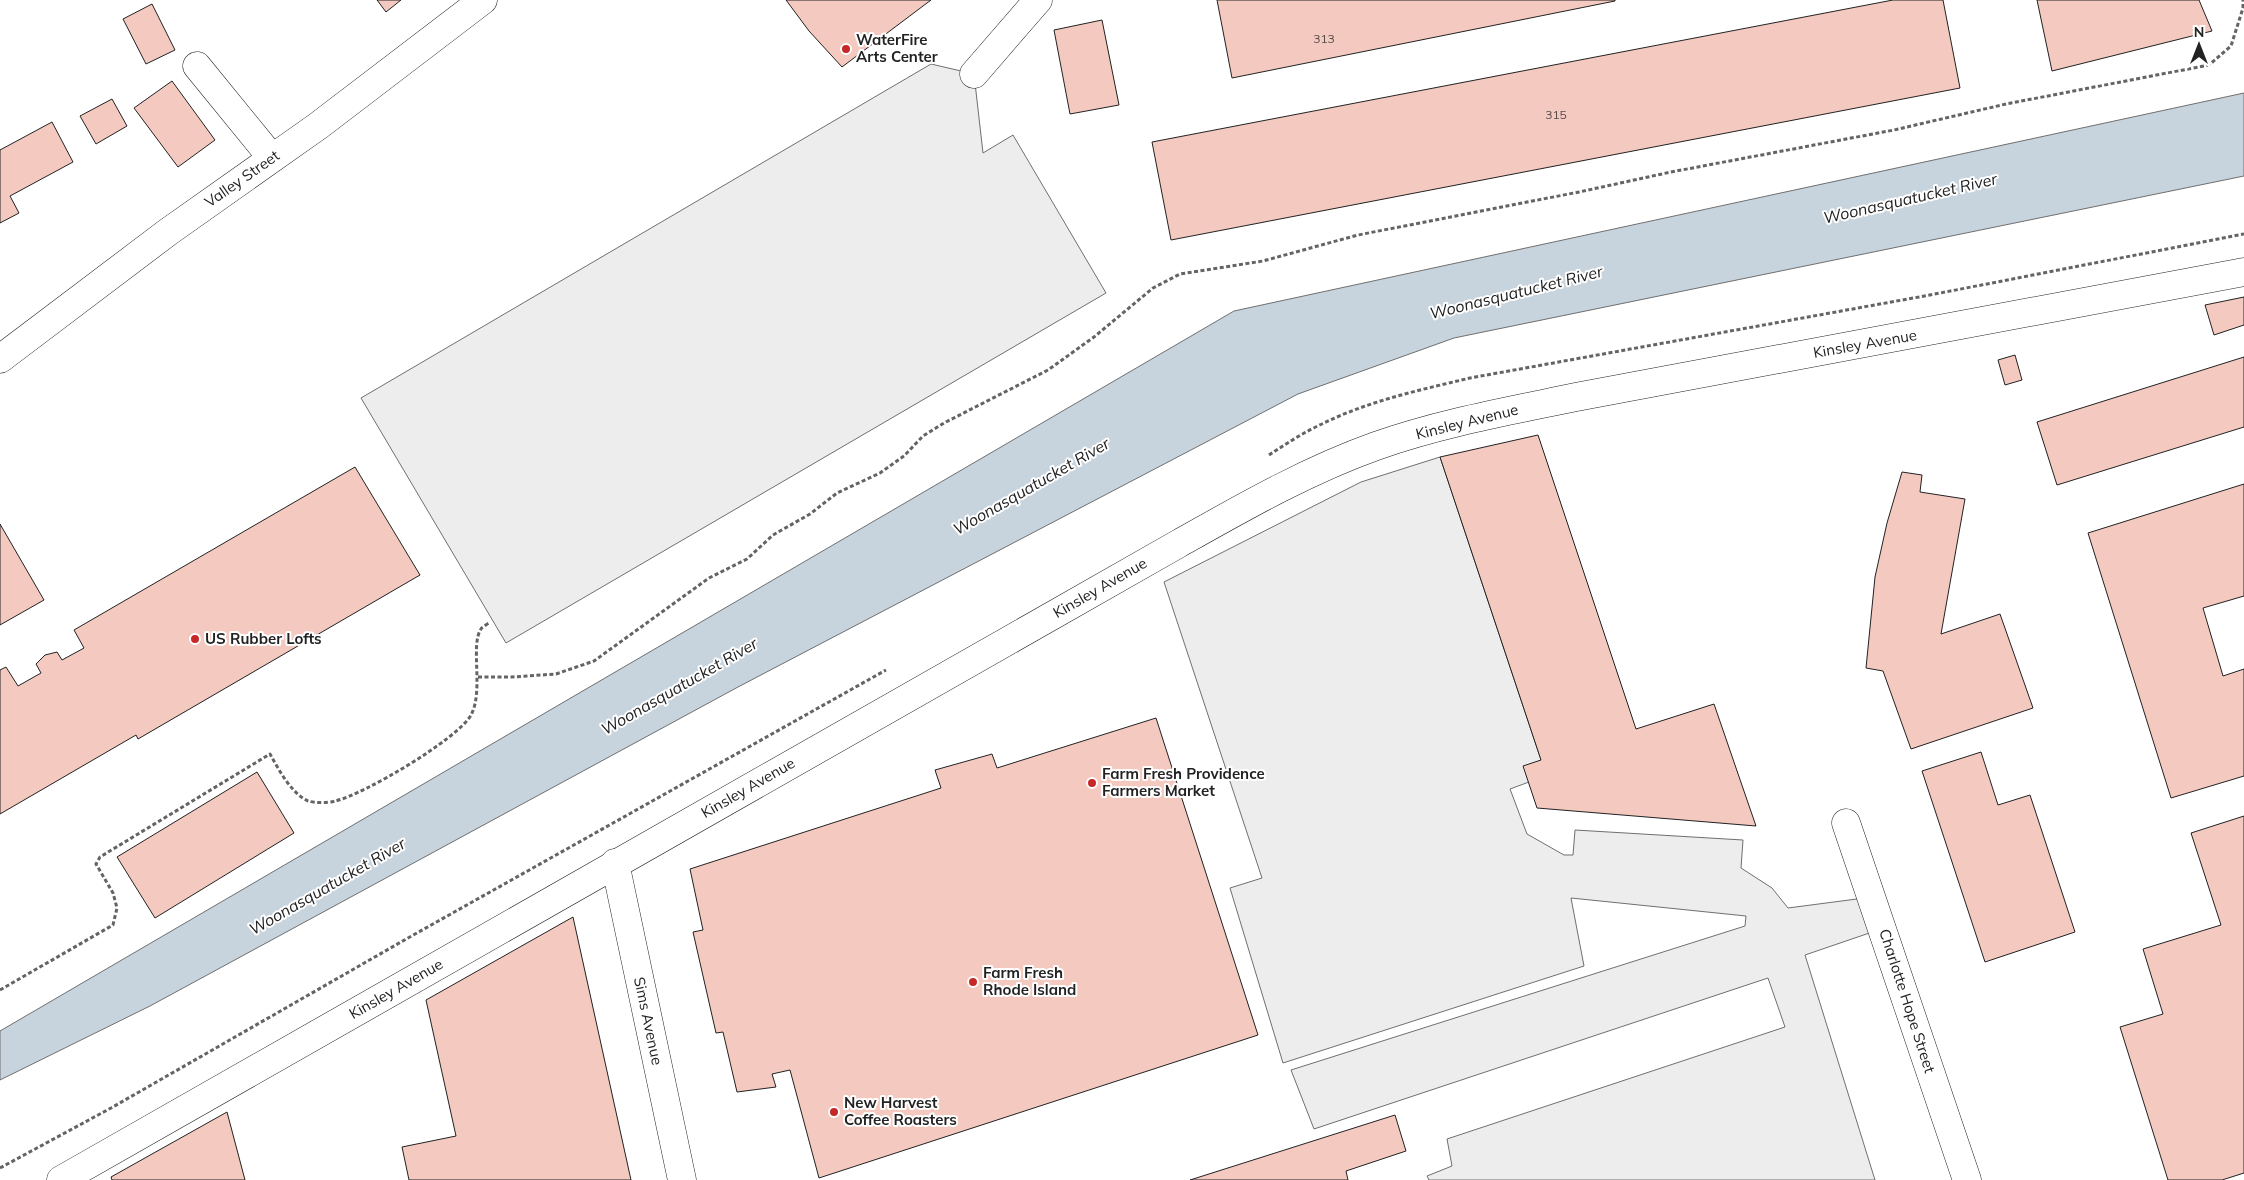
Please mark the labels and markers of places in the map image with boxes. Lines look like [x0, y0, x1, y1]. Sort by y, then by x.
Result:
place label: WaterFire Arts Center [856, 30, 938, 66]
marker: WaterFire Arts Center [840, 43, 852, 55]
place label: US Rubber Lofts [205, 629, 322, 648]
marker: US Rubber Lofts [189, 633, 201, 645]
place label: Farm Fresh Providence Farmers Market [1102, 764, 1265, 800]
marker: Farm Fresh Providence Farmers Market [1086, 777, 1098, 789]
place label: Farm Fresh Rhode Island [983, 963, 1076, 999]
marker: Farm Fresh Rhode Island [967, 976, 979, 988]
place label: New Harvest Coffee Roasters [844, 1093, 957, 1129]
marker: New Harvest Coffee Roasters [828, 1106, 840, 1118]

